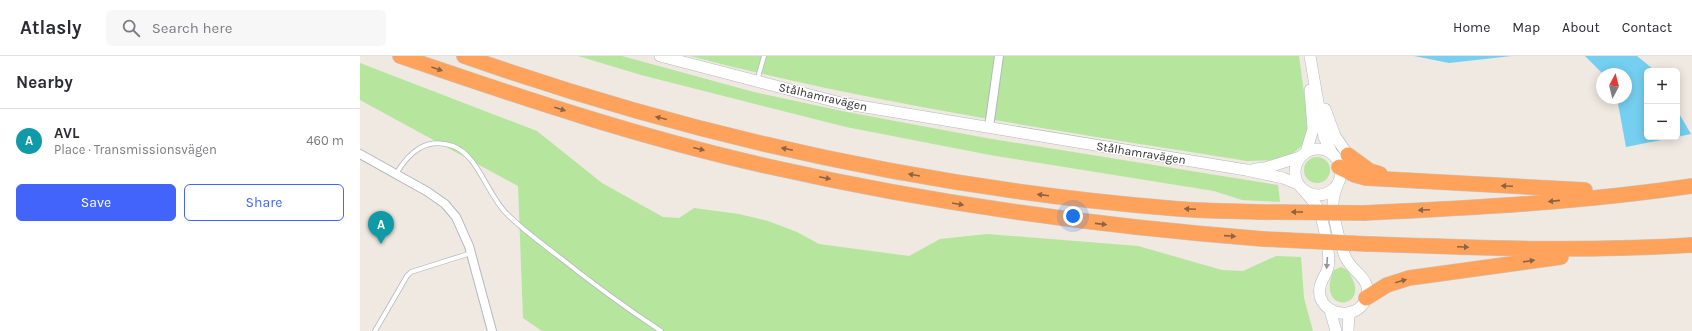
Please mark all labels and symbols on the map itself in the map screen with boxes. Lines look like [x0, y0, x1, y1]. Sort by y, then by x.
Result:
one-way arrow [431, 66, 443, 72]
north arrow [1596, 68, 1632, 104]
street label: Stålhamravägen [777, 80, 869, 114]
one-way arrow [555, 106, 567, 112]
one-way arrow [654, 114, 667, 120]
street label: Stålhamravägen [1095, 139, 1187, 167]
one-way arrow [693, 146, 705, 152]
one-way arrow [781, 146, 793, 152]
one-way arrow [908, 172, 920, 178]
one-way arrow [819, 176, 831, 182]
one-way arrow [1501, 183, 1513, 190]
one-way arrow [1036, 192, 1049, 198]
one-way arrow [1548, 198, 1560, 204]
one-way arrow [952, 201, 964, 207]
your location [1063, 206, 1083, 226]
one-way arrow [1184, 206, 1196, 213]
one-way arrow [1417, 207, 1430, 213]
one-way arrow [1290, 209, 1303, 215]
pin: A [368, 211, 394, 244]
one-way arrow [1095, 221, 1107, 227]
one-way arrow [1224, 233, 1236, 240]
one-way arrow [1457, 244, 1470, 250]
one-way arrow [1324, 257, 1331, 270]
one-way arrow [1523, 258, 1535, 264]
one-way arrow [1395, 278, 1407, 284]

